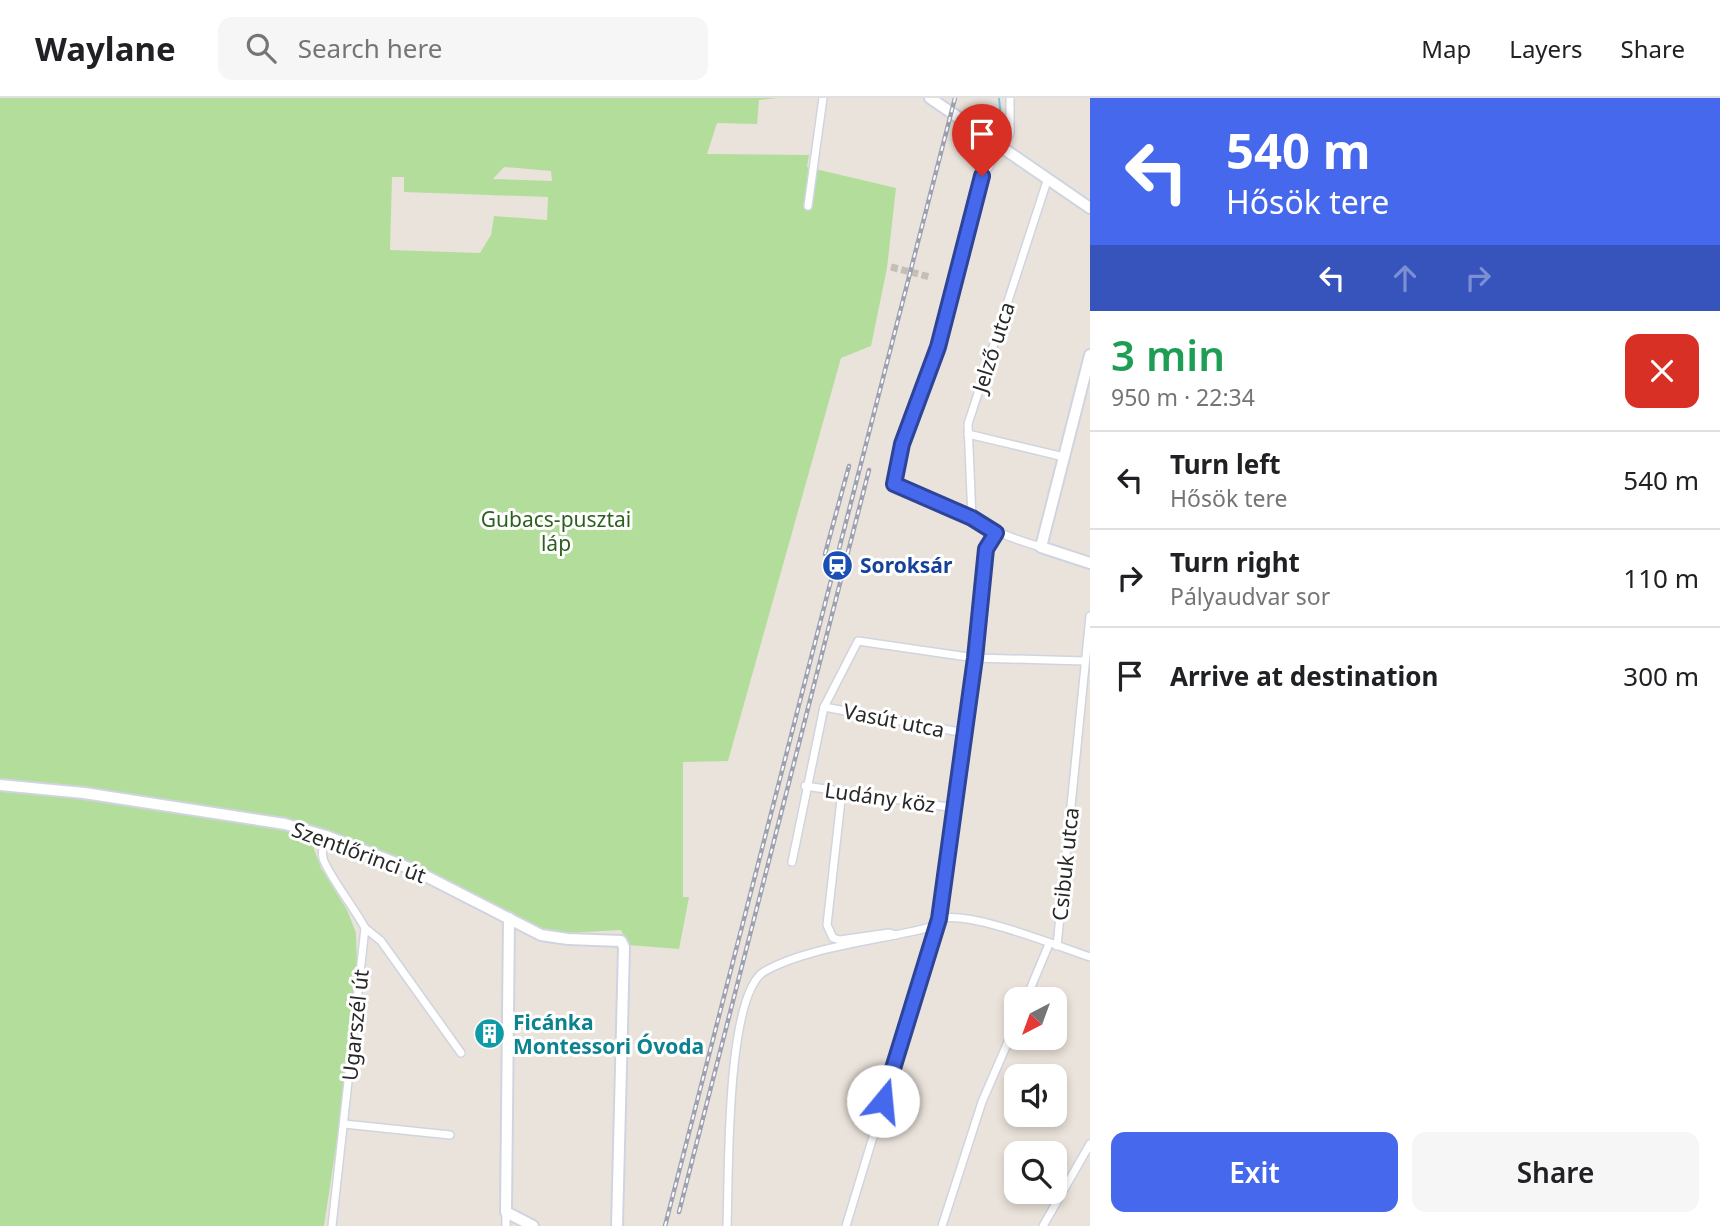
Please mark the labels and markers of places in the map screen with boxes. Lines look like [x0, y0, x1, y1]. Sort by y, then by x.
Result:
pin [952, 104, 1012, 176]
station icon: Soroksár [820, 548, 854, 582]
place label: Soroksár [860, 551, 953, 579]
place label: Ficánka Montessori Óvoda [513, 1008, 704, 1060]
building icon: Ficánka Montessori Óvoda [473, 1017, 507, 1051]

